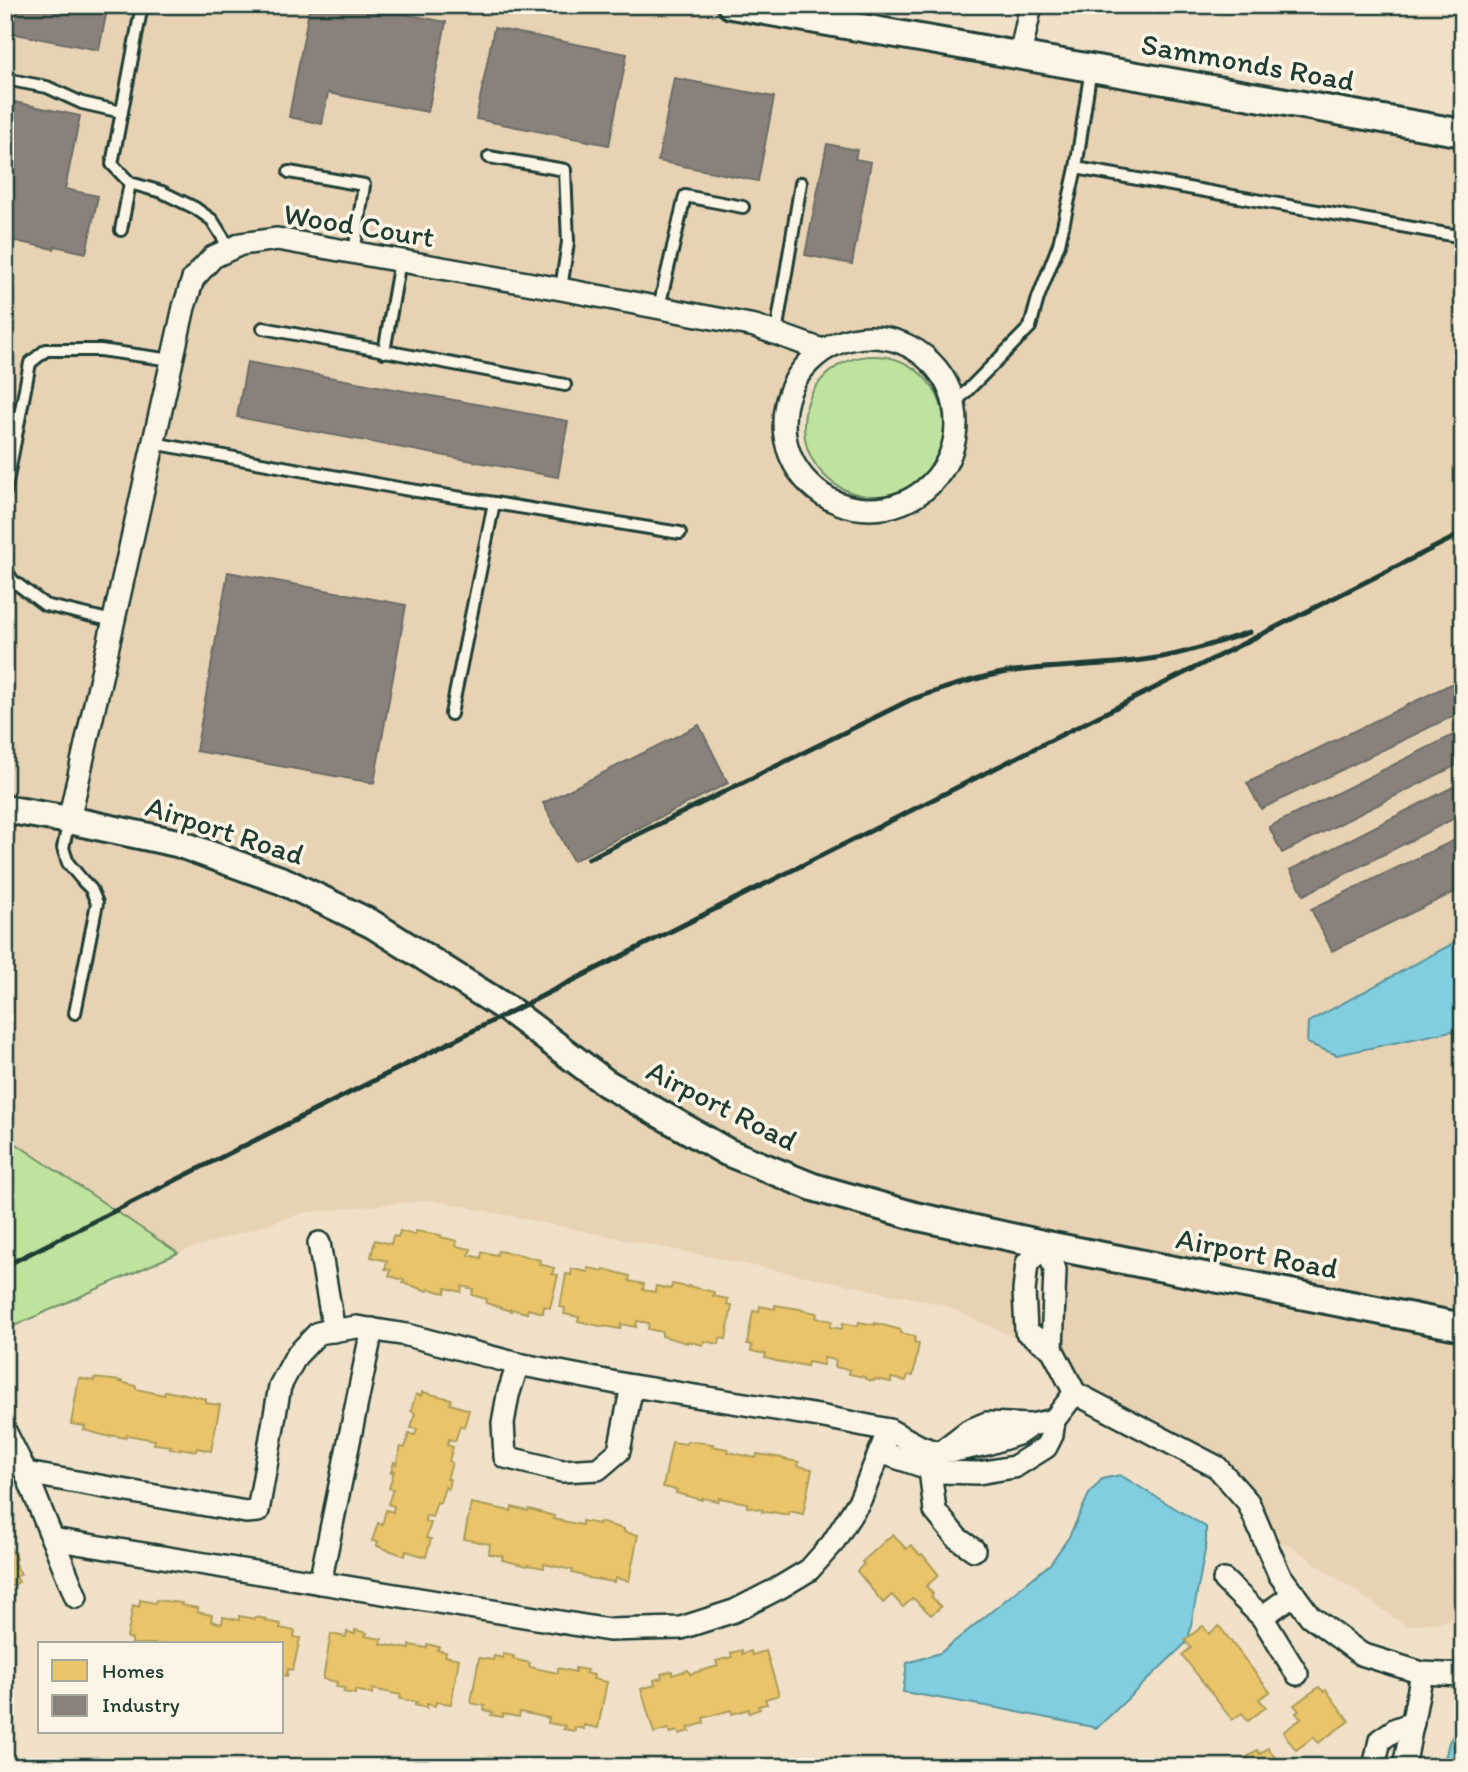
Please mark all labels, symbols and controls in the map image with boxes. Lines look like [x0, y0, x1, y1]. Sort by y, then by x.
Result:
street label: Sammonds Road [1138, 25, 1358, 99]
street label: Wood Court [281, 195, 437, 255]
street label: Airport Road [141, 787, 309, 873]
street label: Airport Road [641, 1051, 803, 1159]
street label: Airport Road [1173, 1219, 1341, 1287]
legend [38, 1642, 284, 1734]
text: Homes [102, 1658, 164, 1683]
text: Industry [102, 1692, 180, 1717]

